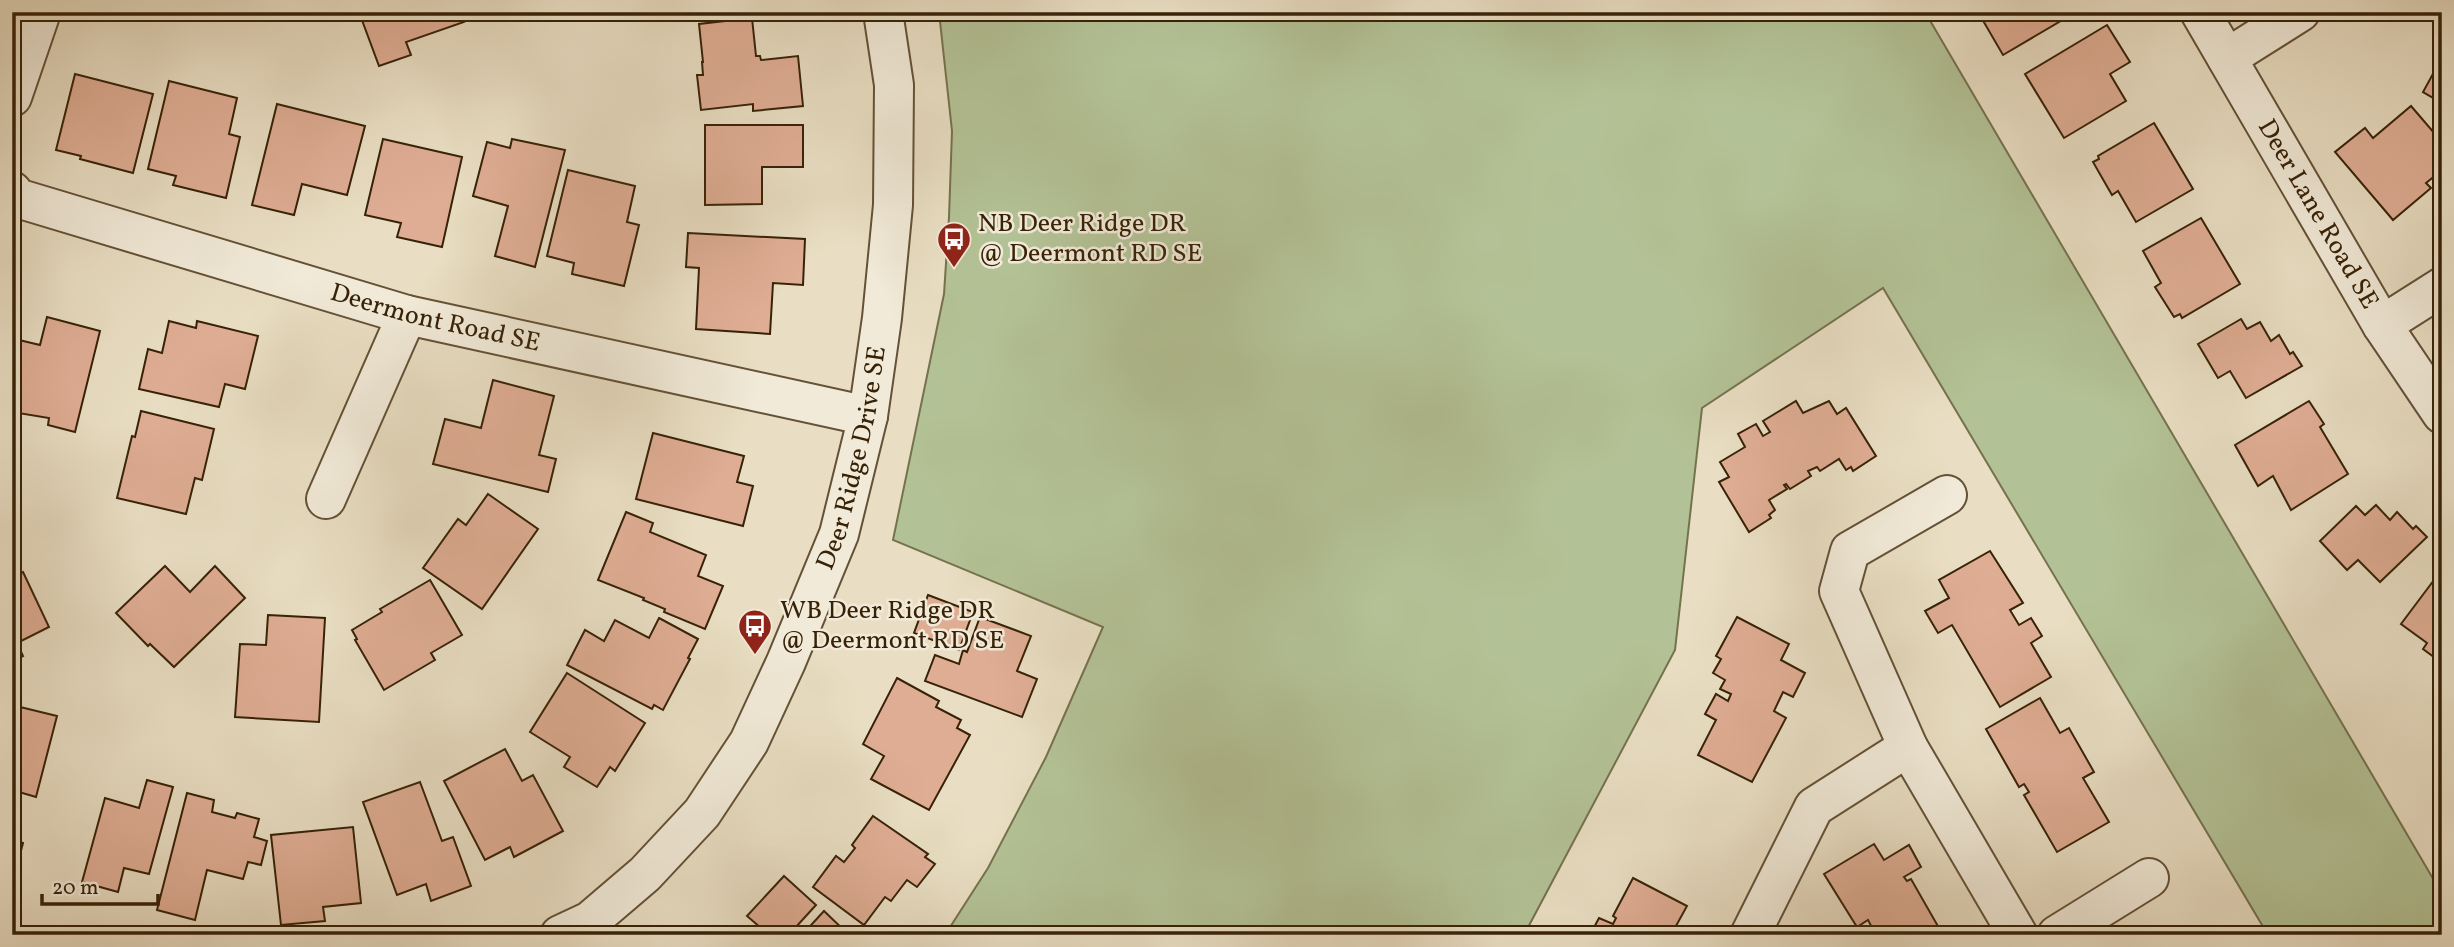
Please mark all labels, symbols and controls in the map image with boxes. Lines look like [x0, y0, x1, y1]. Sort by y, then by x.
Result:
street label: Deer Lane Road SE [2248, 113, 2387, 316]
place label: NB Deer Ridge DR @ Deermont RD SE [978, 206, 1202, 272]
bus stop icon: NB Deer Ridge DR @ Deermont RD SE [935, 220, 973, 269]
street label: Deermont Road SE [326, 275, 544, 362]
street label: Deer Ridge Drive SE [808, 344, 896, 576]
place label: WB Deer Ridge DR @ Deermont RD SE [780, 593, 1004, 659]
bus stop icon: WB Deer Ridge DR @ Deermont RD SE [736, 607, 774, 656]
scale bar [42, 863, 158, 907]
text: 20 m [52, 874, 98, 903]

